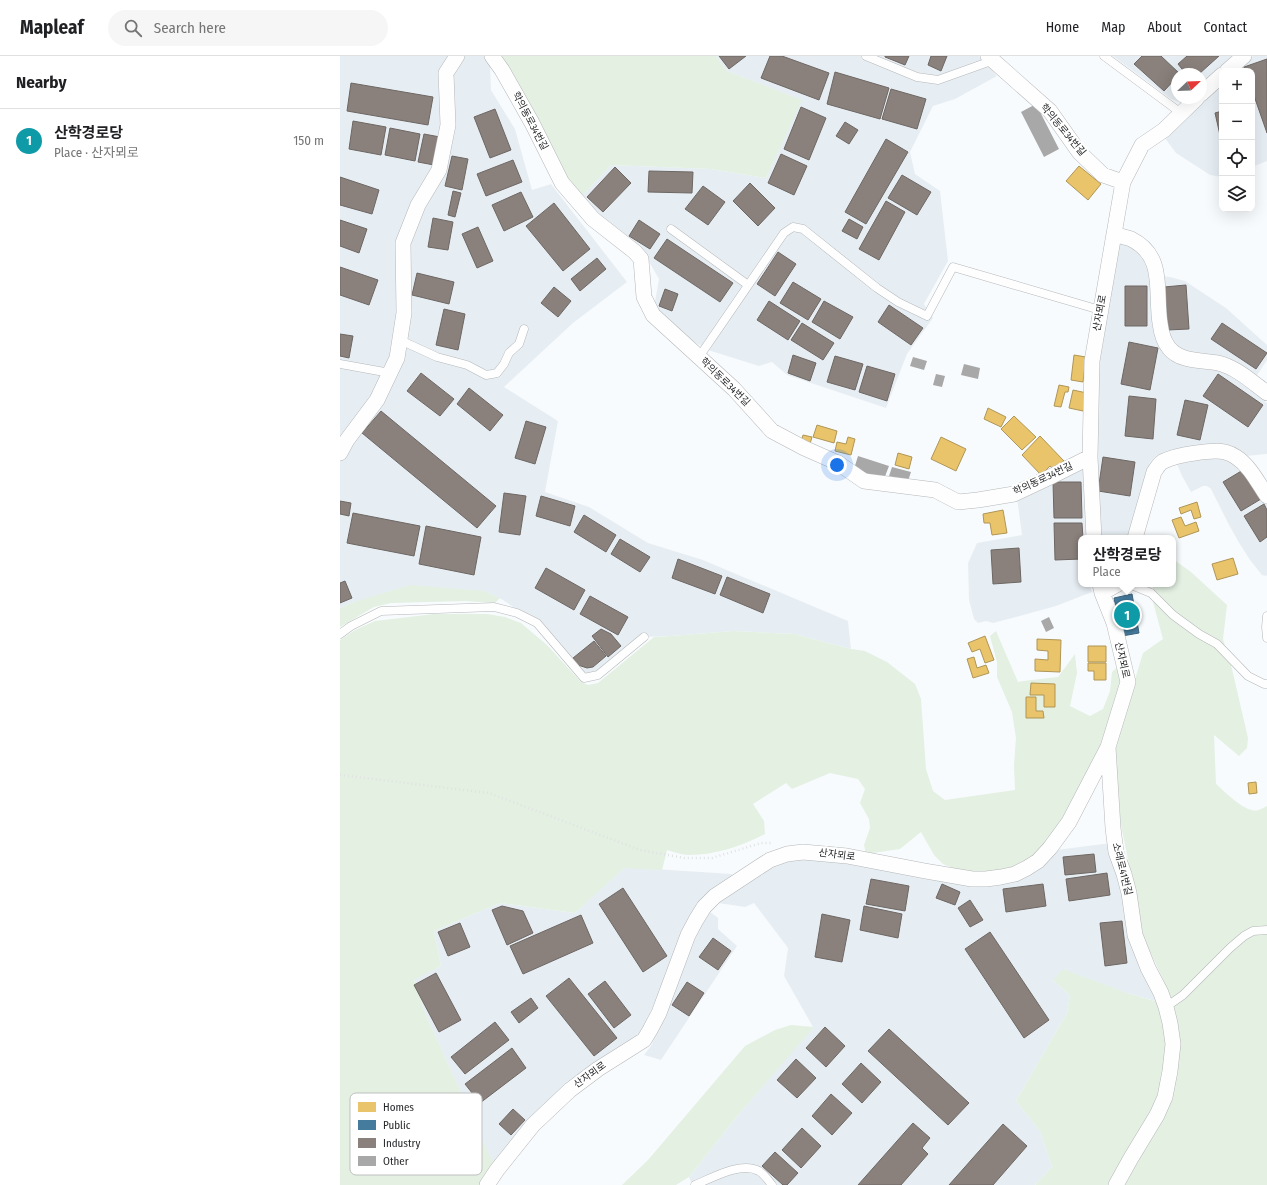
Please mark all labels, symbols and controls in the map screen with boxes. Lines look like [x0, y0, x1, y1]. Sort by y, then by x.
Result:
search box [108, 10, 388, 46]
text: Mapleaf [20, 16, 84, 39]
icon: search [122, 17, 144, 39]
text: Search here [154, 19, 226, 37]
text: Home [1046, 19, 1079, 36]
text: Map [1101, 19, 1125, 36]
text: About [1147, 19, 1182, 36]
text: Contact [1204, 19, 1247, 36]
north arrow [1171, 68, 1207, 104]
map controls [1219, 68, 1255, 212]
button: + [1219, 68, 1255, 104]
text: Nearby [16, 72, 67, 93]
street label: 학의동로34번길 [510, 90, 550, 152]
street label: 학의동로34번길 [1038, 101, 1088, 159]
button: − [1219, 104, 1255, 140]
text: 산학경로당 [54, 124, 123, 142]
text: 1 [26, 133, 32, 148]
text: 150 m [293, 133, 324, 148]
button: locate [1219, 140, 1255, 176]
text: Place · 산자뫼로 [54, 145, 139, 160]
button: layers [1219, 176, 1255, 212]
street label: 산자뫼로 [1091, 294, 1109, 332]
street label: 학의동로34번길 [698, 355, 752, 409]
your location [827, 455, 847, 475]
street label: 학의동로34번길 [1011, 460, 1075, 498]
popup [1078, 535, 1176, 587]
text: 산학경로당 [1092, 546, 1162, 564]
text: Place [1092, 564, 1121, 579]
pin: 1 [1114, 600, 1140, 630]
street label: 산자뫼로 [1112, 641, 1132, 679]
street label: 소래로41번길 [1110, 841, 1134, 897]
street label: 산자뫼로 [818, 847, 856, 863]
street label: 산자뫼로 [572, 1059, 608, 1091]
legend [350, 1093, 482, 1175]
text: Homes [383, 1101, 414, 1114]
text: Public [383, 1119, 411, 1132]
text: Industry [383, 1137, 420, 1150]
text: Other [383, 1155, 409, 1168]

